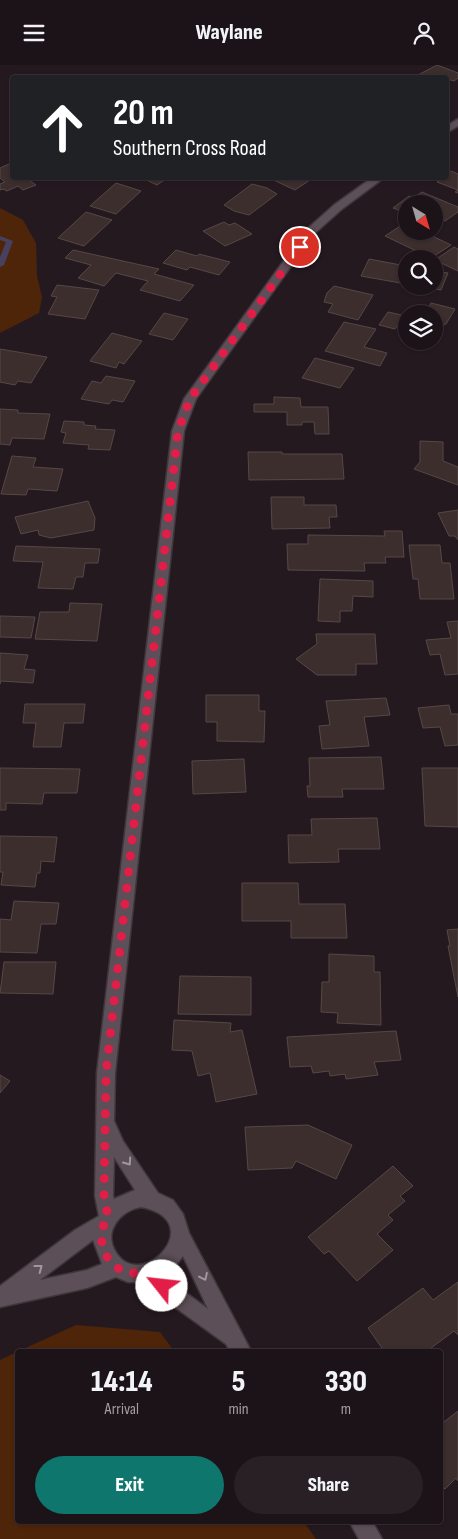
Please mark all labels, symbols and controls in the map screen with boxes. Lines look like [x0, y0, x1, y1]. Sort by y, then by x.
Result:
icon: menu [20, 19, 48, 47]
text: Waylane [195, 19, 263, 46]
icon: person [410, 19, 438, 47]
text: 20 m [113, 92, 174, 135]
icon: ahead [30, 95, 95, 160]
text: Southern Cross Road [113, 135, 266, 162]
north arrow [398, 195, 442, 240]
map controls [398, 195, 443, 350]
pin [279, 226, 321, 268]
icon: arrive [286, 233, 314, 261]
button: search [398, 250, 443, 295]
button: layers [398, 305, 443, 350]
one-way arrow [122, 1157, 131, 1166]
position arrow [135, 1259, 187, 1311]
one-way arrow [33, 1266, 42, 1274]
one-way arrow [198, 1272, 208, 1281]
text: 14:14 [91, 1364, 153, 1400]
text: 5 [232, 1364, 245, 1400]
text: 330 [325, 1364, 367, 1400]
text: Arrival [105, 1400, 139, 1419]
text: min [229, 1400, 249, 1419]
text: m [341, 1400, 351, 1419]
button: Exit [35, 1456, 224, 1514]
button: Share [234, 1456, 423, 1514]

